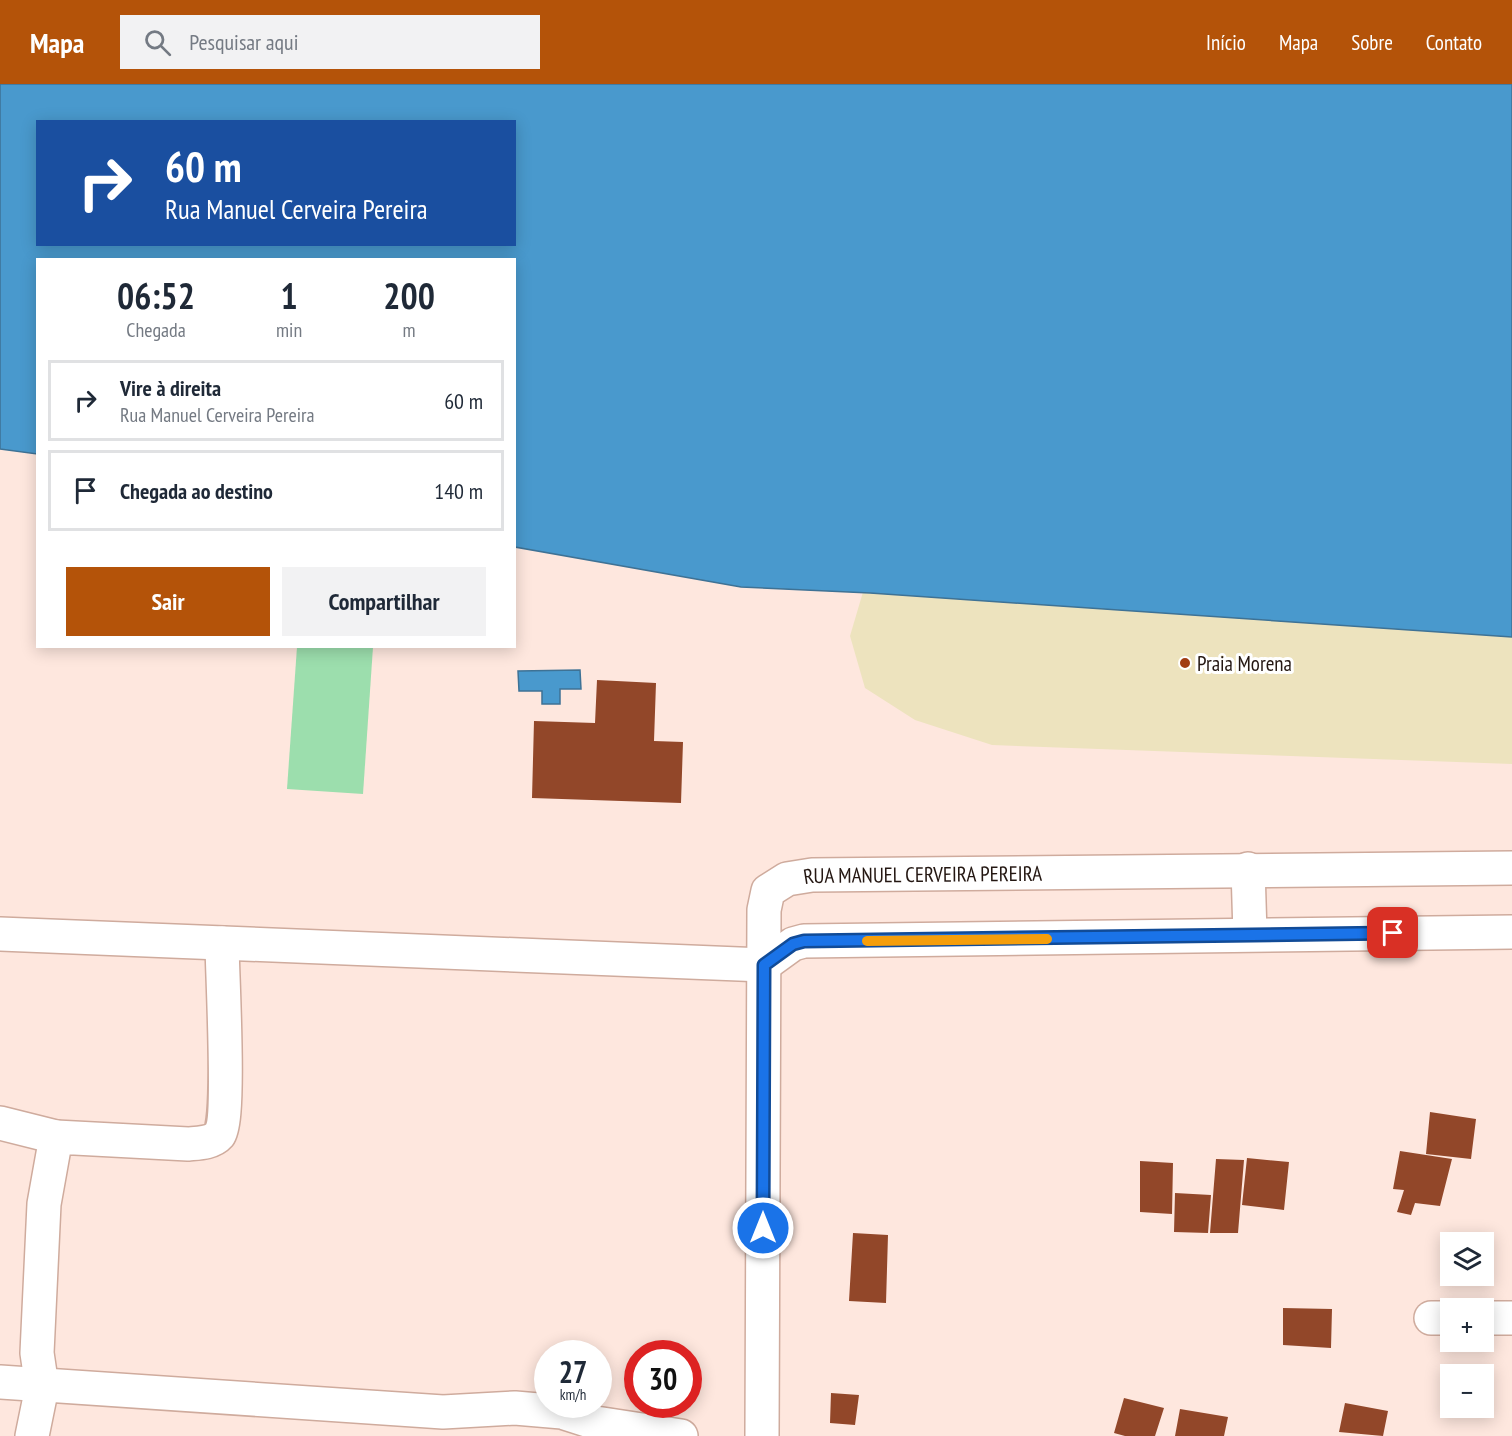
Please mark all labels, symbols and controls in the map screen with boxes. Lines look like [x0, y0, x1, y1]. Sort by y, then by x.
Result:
search box [120, 15, 540, 69]
text: Mapa [30, 24, 84, 61]
icon: search [141, 26, 174, 59]
text: Pesquisar aqui [189, 28, 298, 56]
text: Início [1206, 29, 1246, 56]
text: Mapa [1279, 29, 1318, 56]
text: Sobre [1351, 29, 1393, 56]
text: Contato [1426, 29, 1482, 56]
text: 60 m [165, 139, 242, 194]
icon: right [66, 144, 144, 222]
text: Rua Manuel Cerveira Pereira [165, 192, 428, 226]
text: 06:52 [117, 272, 195, 319]
text: 1 [280, 272, 298, 319]
text: 200 [383, 272, 435, 319]
text: Chegada [126, 317, 186, 343]
text: min [276, 317, 302, 343]
text: m [403, 317, 416, 343]
text: Vire à direita [120, 374, 221, 402]
icon: right [69, 384, 102, 417]
text: 60 m [444, 387, 483, 415]
text: Rua Manuel Cerveira Pereira [120, 402, 315, 428]
icon: arrive [69, 474, 102, 507]
text: Chegada ao destino [120, 477, 273, 505]
text: 140 m [434, 477, 483, 505]
button: Sair [66, 567, 270, 636]
button: Compartilhar [282, 567, 486, 636]
place label: Praia Morena [1197, 650, 1292, 677]
marker: Praia Morena [1178, 656, 1192, 670]
street label: RUA MANUEL CERVEIRA PEREIRA [801, 859, 1042, 890]
pin [1367, 907, 1418, 958]
icon: arrive [1376, 916, 1409, 949]
position arrow [731, 1196, 795, 1260]
map controls [1440, 1232, 1494, 1418]
button: layers [1440, 1232, 1494, 1286]
button: + [1440, 1298, 1494, 1352]
speed limit sign: 30 [624, 1340, 702, 1418]
text: 27 [559, 1352, 587, 1391]
button: − [1440, 1364, 1494, 1418]
text: km/h [560, 1385, 586, 1404]

